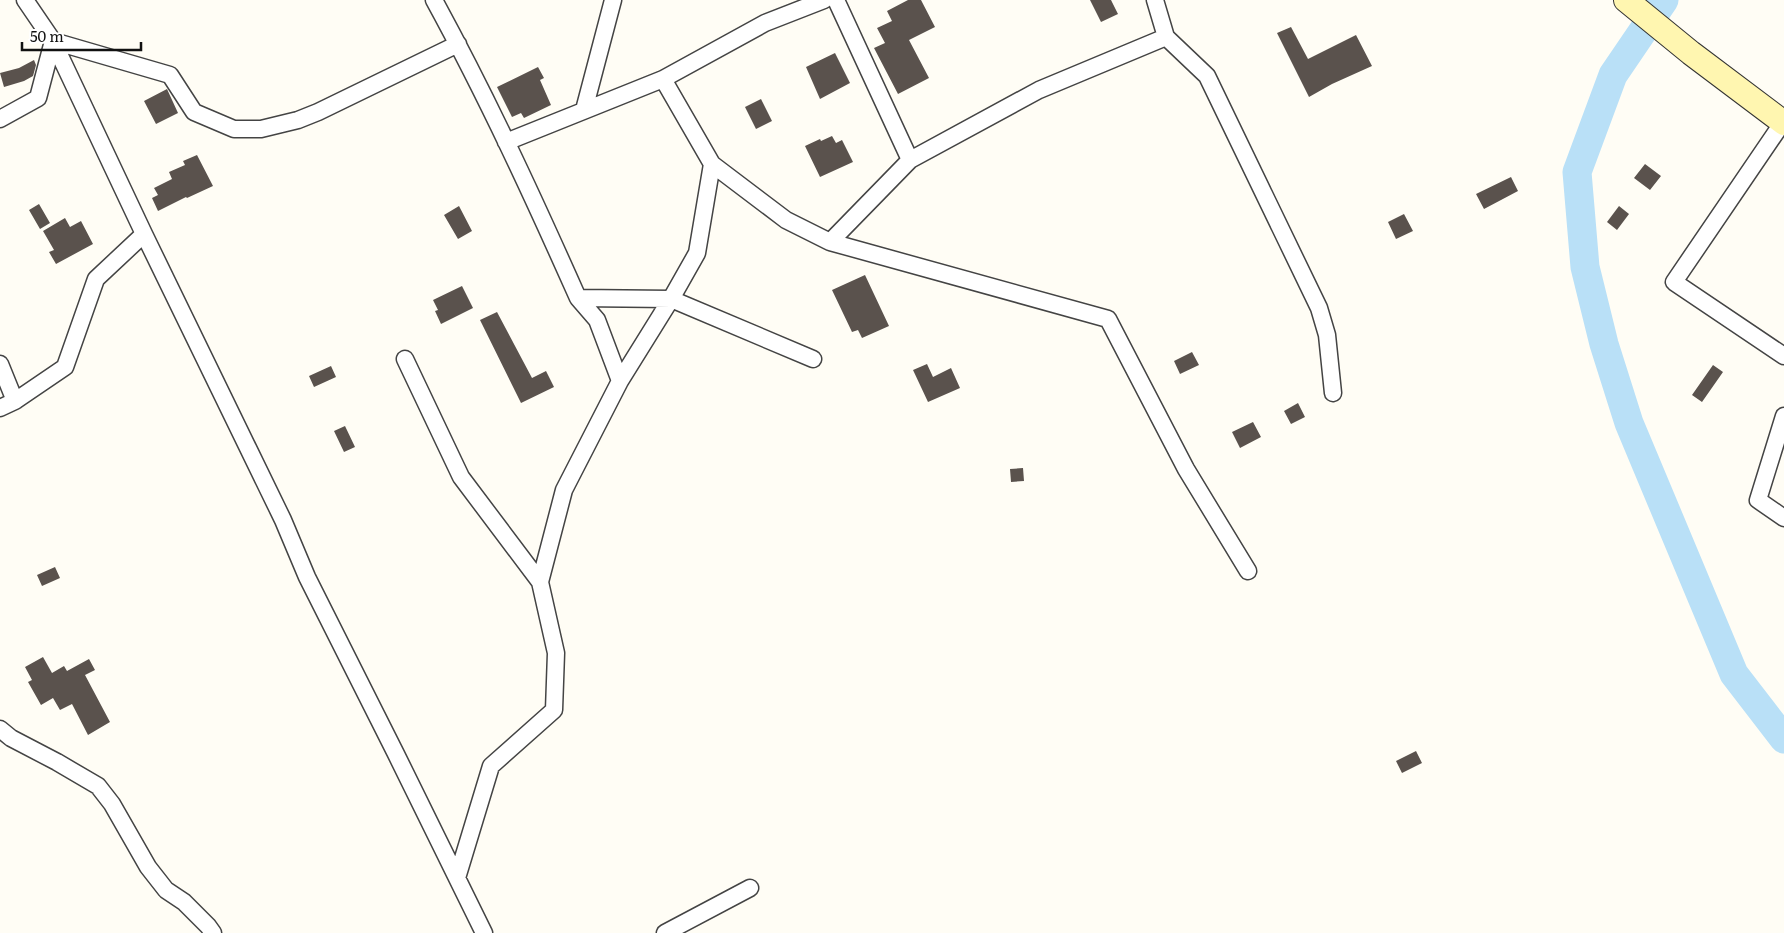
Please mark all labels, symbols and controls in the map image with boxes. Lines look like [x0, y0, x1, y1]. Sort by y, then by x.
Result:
scale bar [22, 20, 141, 52]
text: 50 m [30, 24, 64, 47]

